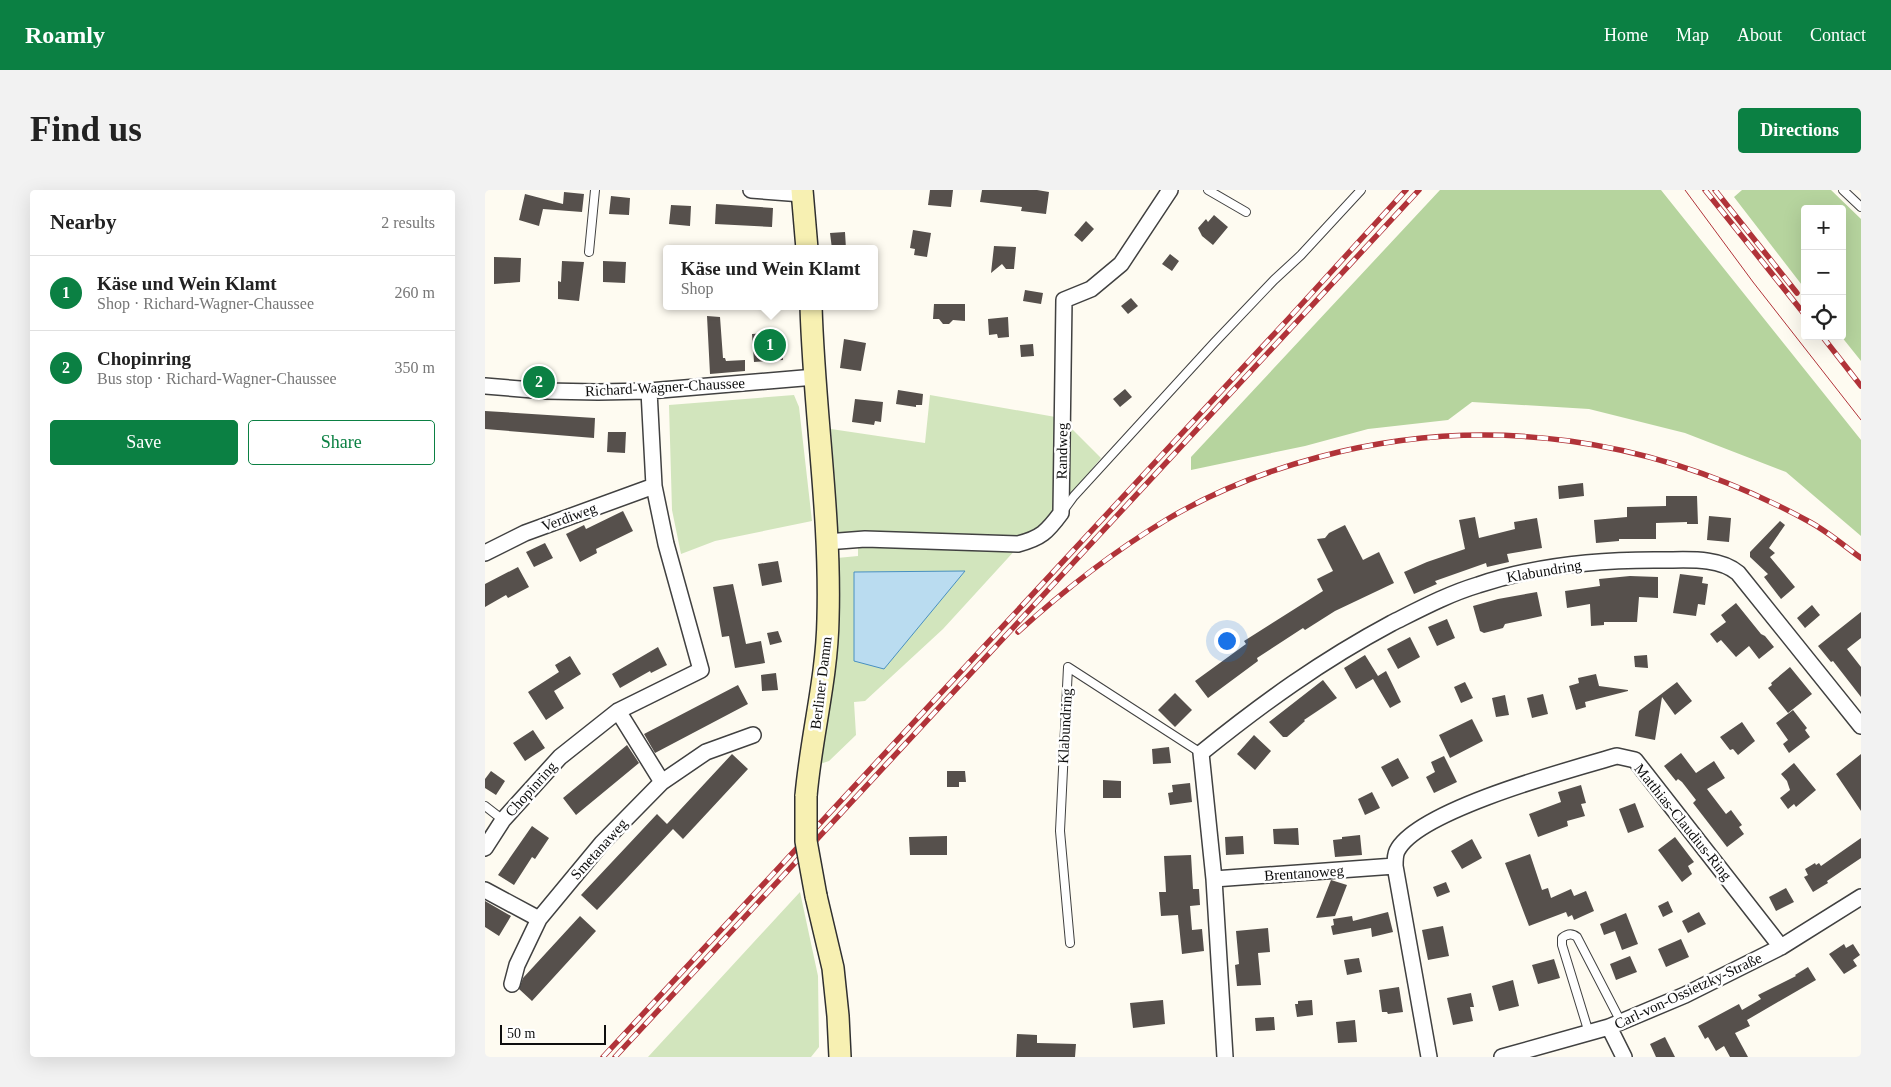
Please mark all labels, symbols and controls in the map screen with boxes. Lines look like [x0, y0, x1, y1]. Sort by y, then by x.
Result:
text: Roamly [25, 22, 105, 48]
text: Home [1604, 25, 1648, 45]
text: Map [1676, 25, 1709, 45]
text: About [1737, 25, 1782, 45]
text: Contact [1810, 25, 1866, 45]
button: Directions [1738, 108, 1861, 153]
text: Find us [30, 110, 142, 149]
map controls [1801, 205, 1846, 340]
button: + [1801, 205, 1846, 250]
text: Nearby [50, 210, 117, 234]
text: 2 results [381, 214, 435, 231]
popup [663, 245, 878, 310]
button: − [1801, 250, 1846, 295]
text: Käse und Wein Klamt [681, 258, 860, 279]
text: Käse und Wein Klamt [97, 273, 277, 294]
text: Shop [681, 280, 714, 297]
text: 1 [62, 284, 70, 301]
text: 260 m [395, 284, 435, 301]
text: Shop · Richard-Wagner-Chaussee [97, 295, 314, 312]
button: locate [1801, 295, 1846, 340]
pin: 1 [754, 326, 786, 364]
text: Chopinring [97, 348, 191, 369]
text: 2 [62, 359, 70, 376]
text: 350 m [395, 359, 435, 376]
pin: 2 [523, 363, 555, 401]
text: Bus stop · Richard-Wagner-Chaussee [97, 370, 337, 387]
street label: Richard-Wagner-Chaussee [585, 375, 746, 399]
button: Save [50, 420, 238, 465]
button: Share [248, 420, 435, 465]
street label: Randweg [1054, 422, 1071, 479]
street label: Verdiweg [539, 499, 599, 534]
street label: Klabundring [1505, 556, 1583, 585]
your location [1214, 628, 1240, 654]
street label: Berliner Damm [807, 635, 835, 730]
street label: Klabundring [1055, 687, 1075, 764]
street label: Chopinring [502, 758, 560, 820]
street label: Matthias-Claudius-Ring [1631, 761, 1735, 884]
street label: Smetanaweg [567, 815, 631, 883]
street label: Brentanoweg [1264, 862, 1345, 884]
street label: Carl-von-Ossietzky-Straße [1612, 950, 1765, 1032]
scale bar [500, 1022, 606, 1045]
text: 50 m [507, 1026, 535, 1041]

